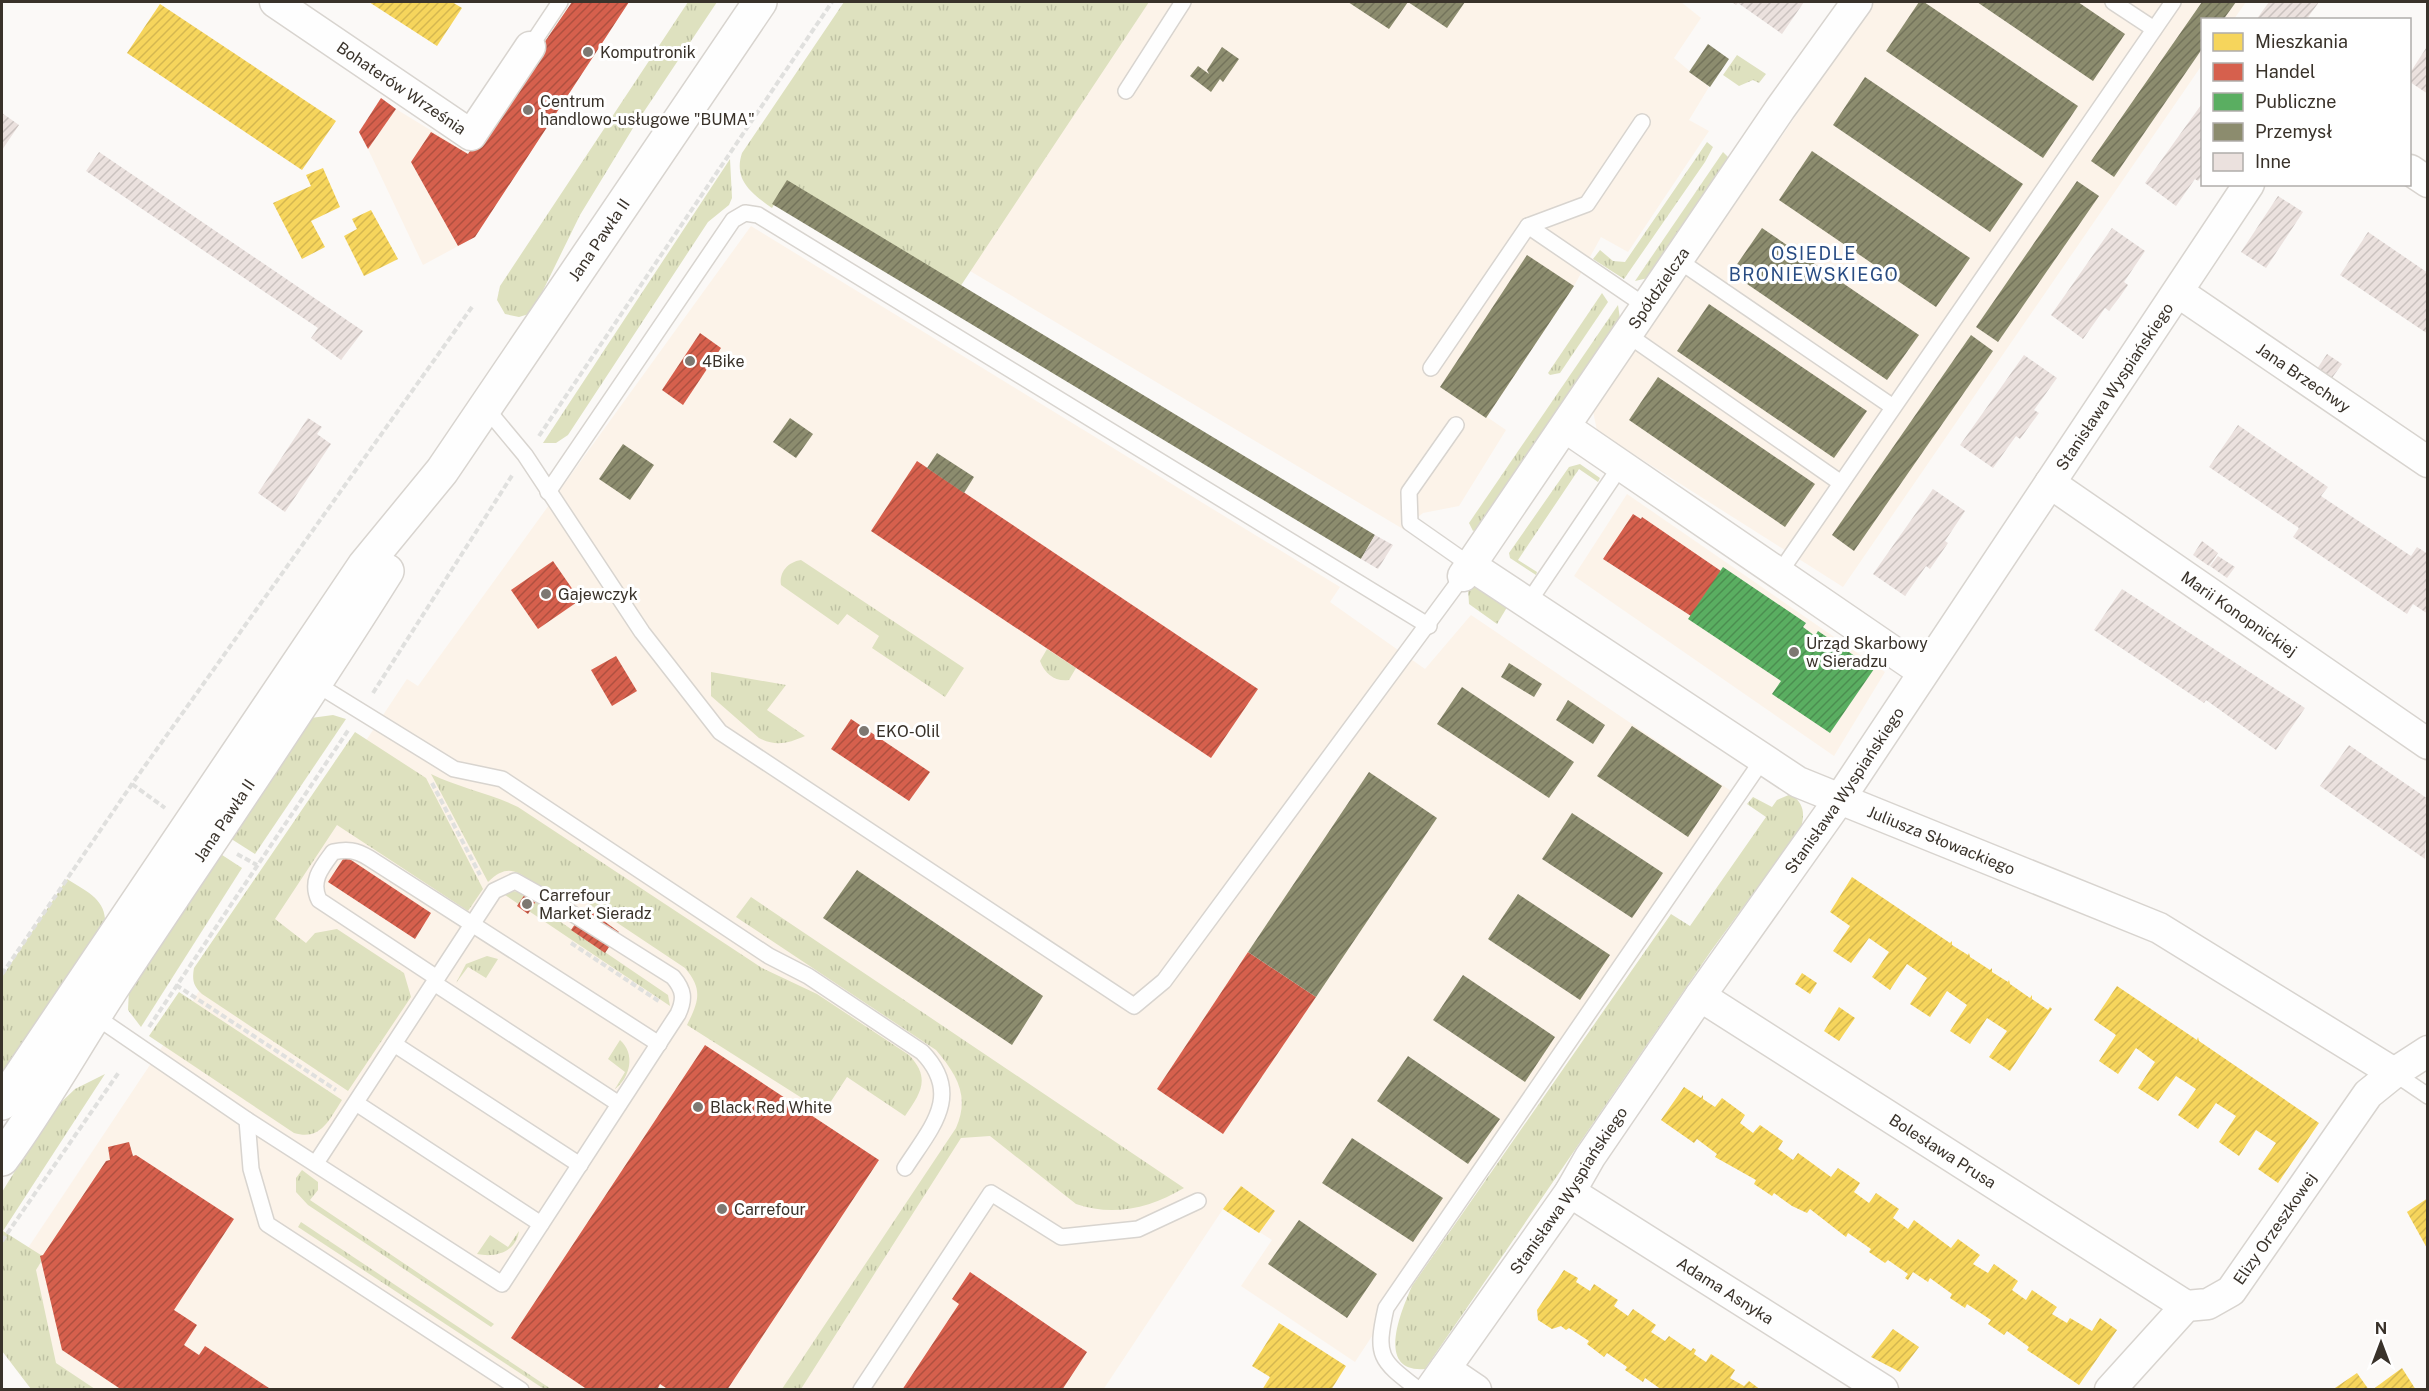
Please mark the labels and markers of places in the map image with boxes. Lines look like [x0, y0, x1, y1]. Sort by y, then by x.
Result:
place label: Komputronik [600, 43, 696, 62]
marker: Komputronik [581, 45, 595, 59]
place label: Centrum handlowo-usługowe "BUMA" [540, 92, 755, 129]
marker: Centrum handlowo-usługowe "BUMA" [521, 103, 535, 117]
place label: 4Bike [702, 352, 745, 371]
marker: 4Bike [683, 354, 697, 368]
place label: Gajewczyk [558, 585, 638, 604]
marker: Gajewczyk [539, 587, 553, 601]
place label: Urząd Skarbowy w Sieradzu [1806, 634, 1928, 671]
marker: Urząd Skarbowy w Sieradzu [1787, 645, 1801, 659]
place label: EKO-Olil [876, 722, 940, 741]
marker: EKO-Olil [857, 724, 871, 738]
place label: Carrefour Market Sieradz [539, 886, 652, 923]
marker: Carrefour Market Sieradz [520, 897, 534, 911]
place label: Black Red White [710, 1098, 832, 1117]
marker: Black Red White [691, 1100, 705, 1114]
place label: Carrefour [734, 1200, 806, 1219]
marker: Carrefour [715, 1202, 729, 1216]

